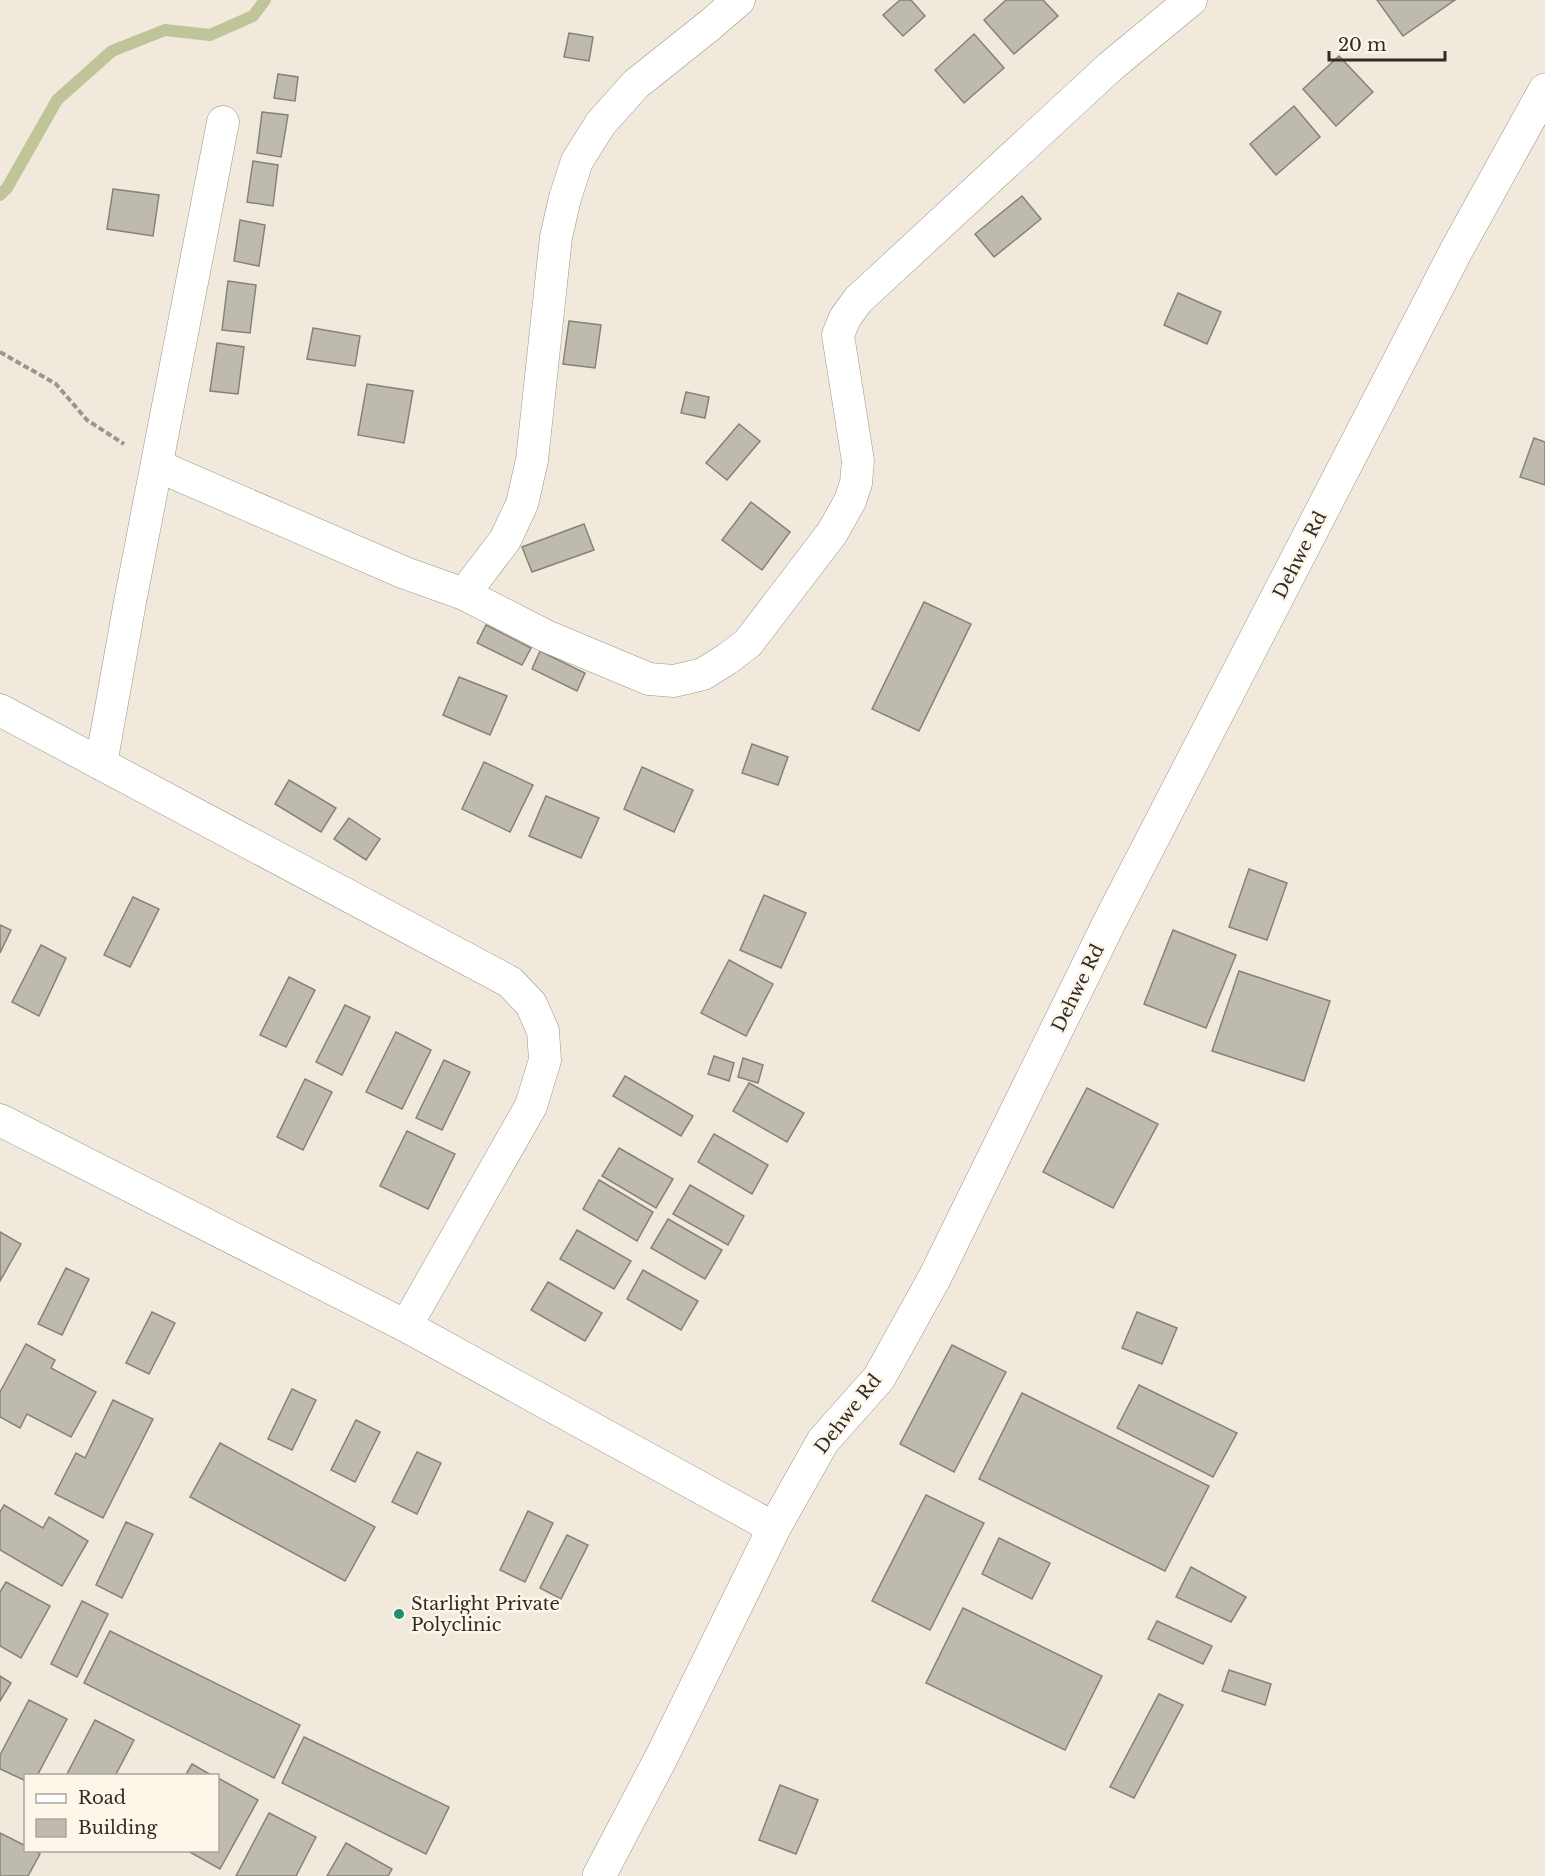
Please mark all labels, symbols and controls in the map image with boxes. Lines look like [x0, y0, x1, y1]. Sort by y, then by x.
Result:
scale bar [1329, 24, 1444, 62]
text: 20 m [1338, 34, 1386, 56]
street label: Dehwe Rd [1269, 508, 1331, 602]
street label: Dehwe Rd [1047, 941, 1109, 1035]
street label: Dehwe Rd [810, 1370, 886, 1458]
place label: Starlight Private Polyclinic [411, 1593, 560, 1636]
marker: Starlight Private Polyclinic [392, 1607, 406, 1621]
legend [24, 1774, 219, 1852]
text: Road [78, 1787, 126, 1809]
text: Building [78, 1817, 157, 1839]

